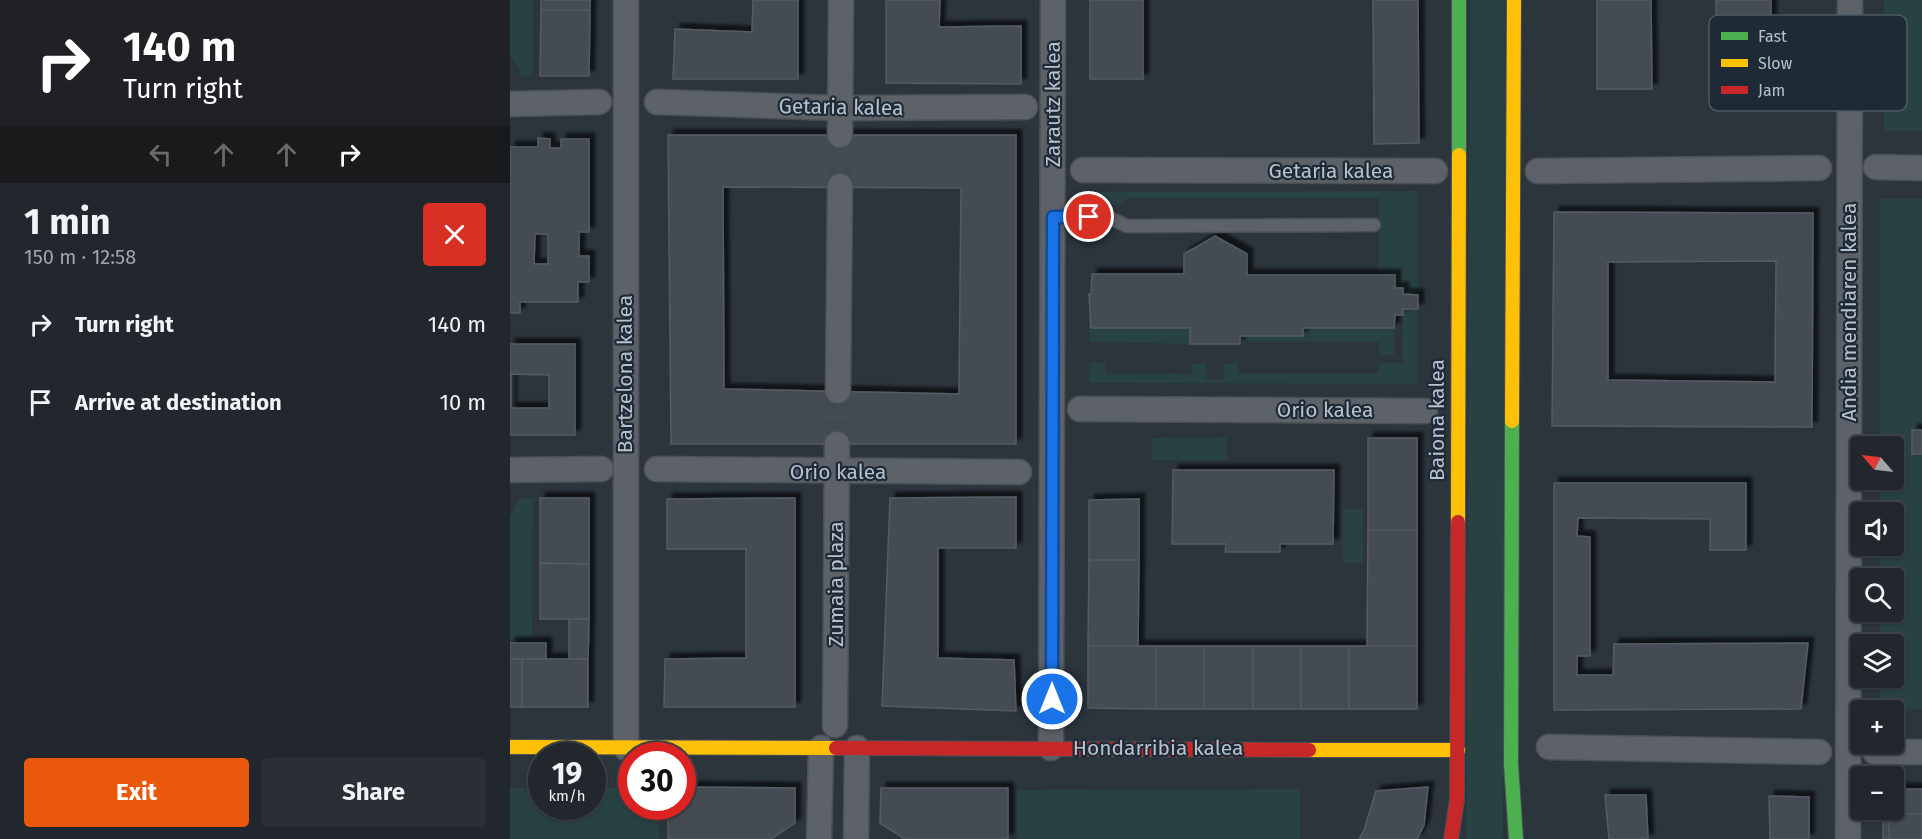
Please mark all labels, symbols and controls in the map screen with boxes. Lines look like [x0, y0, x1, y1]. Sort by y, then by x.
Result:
legend [1709, 15, 1907, 111]
text: 140 m [123, 22, 236, 72]
icon: right [24, 24, 102, 102]
text: Fast [1758, 27, 1787, 46]
street label: Zarautz kalea [1040, 41, 1066, 167]
text: Slow [1758, 54, 1793, 73]
text: Turn right [123, 73, 243, 105]
text: Jam [1758, 81, 1785, 100]
street label: Getaria kalea [778, 93, 904, 121]
icon: left [144, 138, 177, 171]
icon: ahead [207, 138, 240, 171]
icon: ahead [270, 138, 303, 171]
icon: right [333, 138, 366, 171]
street label: Getaria kalea [1269, 158, 1393, 184]
pin [1063, 191, 1114, 242]
text: 1 min [24, 200, 111, 244]
icon: arrive [1072, 200, 1105, 233]
button: close [423, 203, 486, 266]
street label: Andia mendiaren kalea [1836, 203, 1862, 421]
text: 150 m · 12:58 [24, 245, 136, 269]
street label: Bartzelona kalea [612, 295, 638, 453]
icon: right [24, 308, 57, 341]
text: Turn right [75, 311, 174, 338]
text: 140 m [428, 311, 486, 338]
street label: Baiona kalea [1424, 359, 1450, 481]
icon: arrive [24, 386, 57, 419]
text: Arrive at destination [75, 389, 282, 416]
text: 10 m [440, 389, 486, 416]
street label: Orio kalea [1277, 397, 1373, 423]
north arrow [1850, 436, 1904, 490]
map controls [1850, 436, 1904, 820]
street label: Orio kalea [790, 459, 886, 485]
button: sound [1850, 502, 1904, 556]
street label: Zumaia plaza [823, 521, 849, 647]
button: search [1850, 568, 1904, 622]
button: layers [1850, 634, 1904, 688]
position arrow [1020, 667, 1084, 731]
button: + [1850, 700, 1904, 754]
street label: Hondarribia kalea [1073, 735, 1243, 761]
speed limit sign: 30 [618, 742, 696, 820]
text: 19 [552, 756, 582, 792]
button: Exit [24, 758, 249, 827]
button: Share [261, 758, 486, 827]
button: − [1850, 766, 1904, 820]
text: km/h [548, 787, 586, 805]

